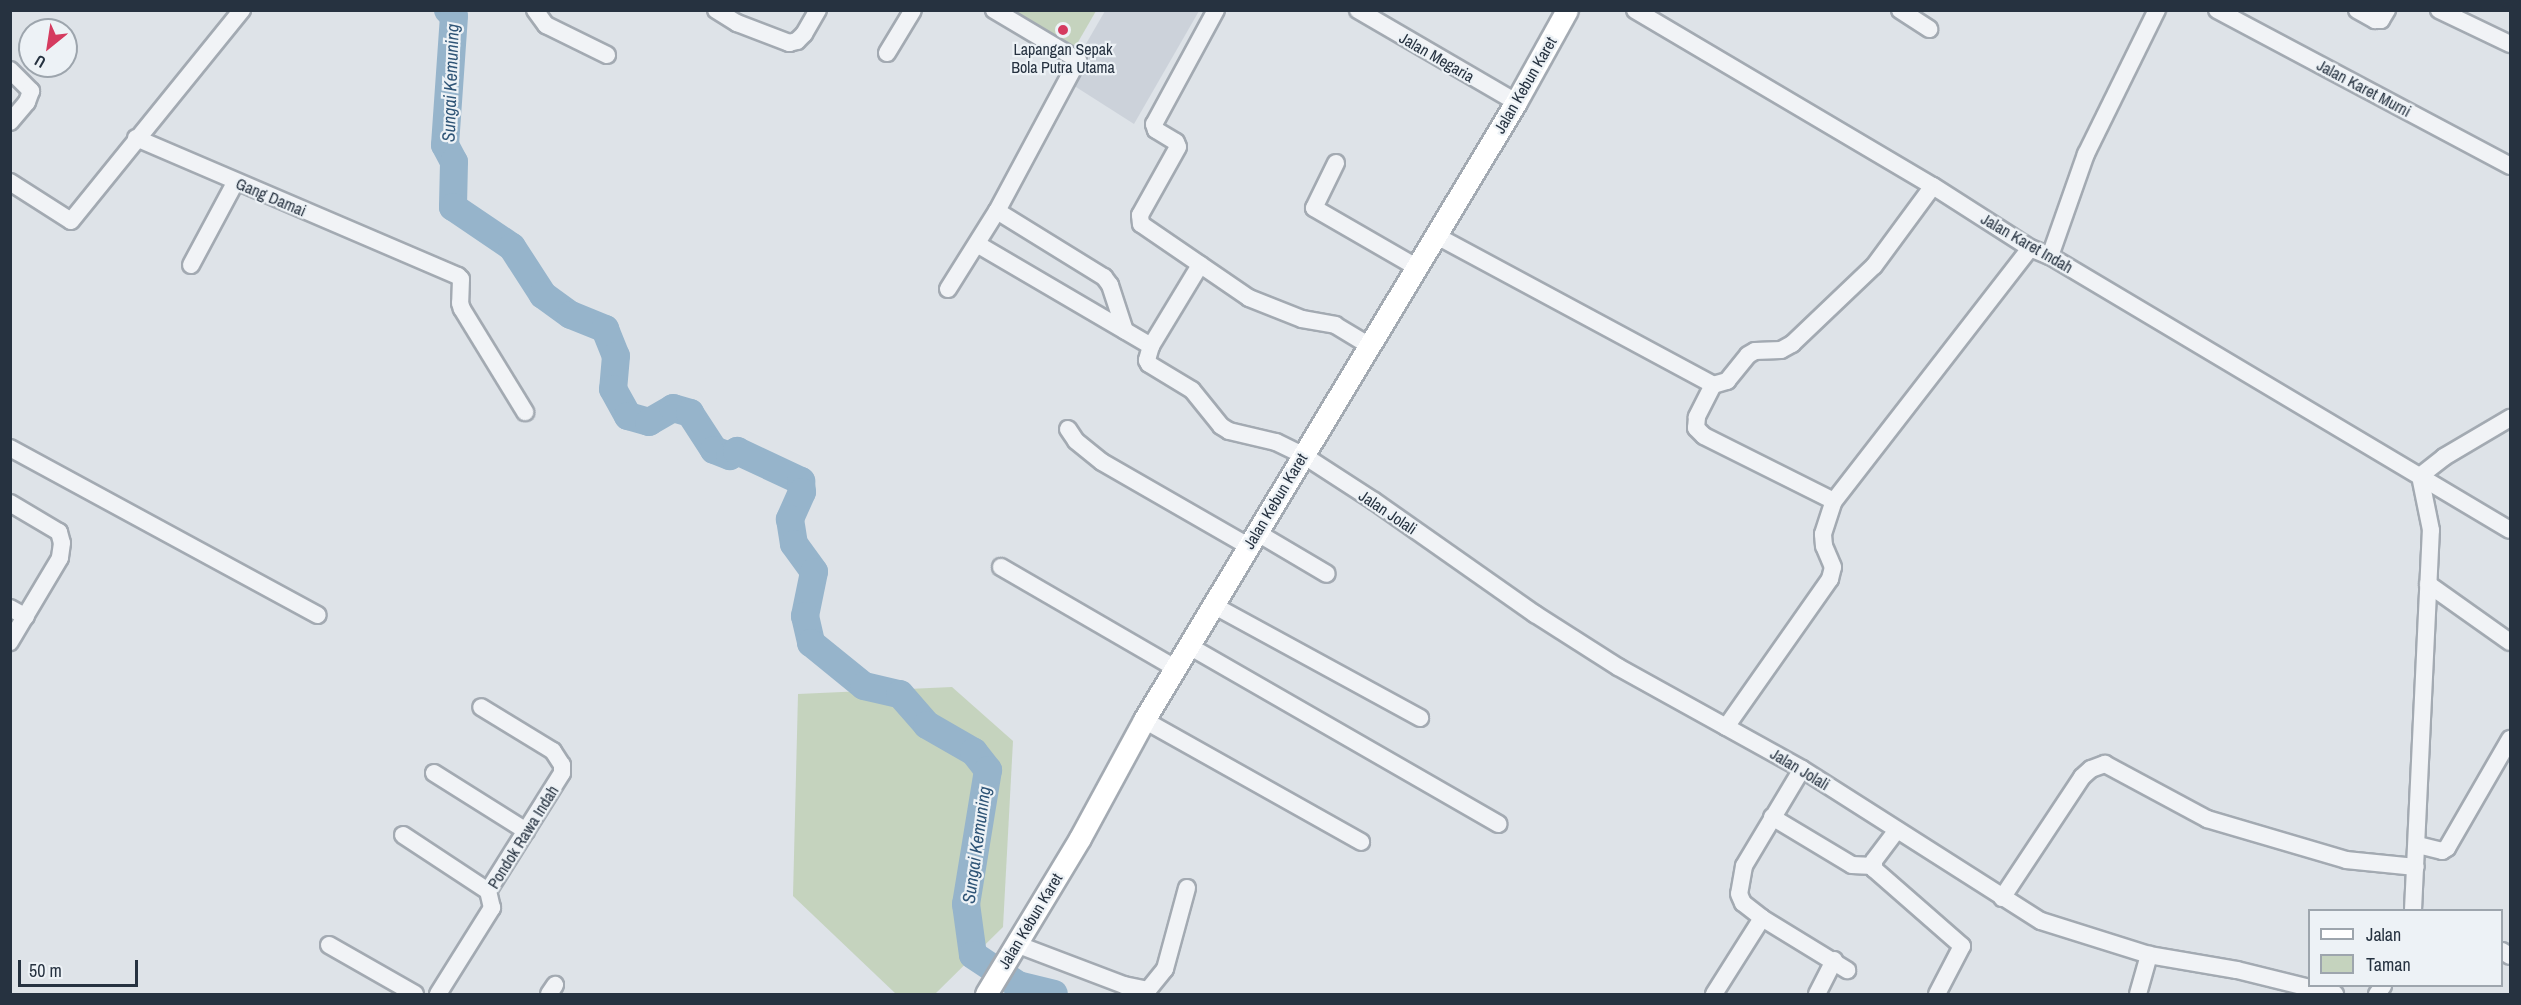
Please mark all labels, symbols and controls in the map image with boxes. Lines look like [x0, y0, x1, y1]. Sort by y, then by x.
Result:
north arrow [18, 18, 78, 78]
marker: Lapangan Sepak Bola Putra Utama [1056, 23, 1070, 37]
water label: Sungai Kemuning [438, 24, 464, 142]
street label: Jalan Megaria [1396, 28, 1478, 86]
street label: Jalan Kebun Karet [1490, 33, 1560, 137]
place label: Lapangan Sepak Bola Putra Utama [1011, 39, 1115, 77]
text: U [30, 50, 50, 74]
street label: Jalan Karet Murni [2314, 55, 2414, 121]
street label: Gang Damai [233, 174, 309, 220]
street label: Jalan Karet Indah [1978, 209, 2076, 277]
street label: Jalan Kebun Karet [1239, 450, 1311, 552]
street label: Jalan Jolali [1355, 486, 1421, 538]
street label: Jalan Jolali [1767, 744, 1833, 794]
street label: Pondok Rawa Indah [484, 782, 562, 892]
water label: Sungai Kemuning [958, 785, 996, 905]
street label: Jalan Kebun Karet [994, 870, 1066, 972]
legend [2308, 909, 2503, 987]
text: Jalan [2366, 922, 2401, 947]
scale bar [21, 948, 141, 986]
text: Taman [2366, 952, 2411, 977]
text: 50 m [29, 958, 62, 983]

